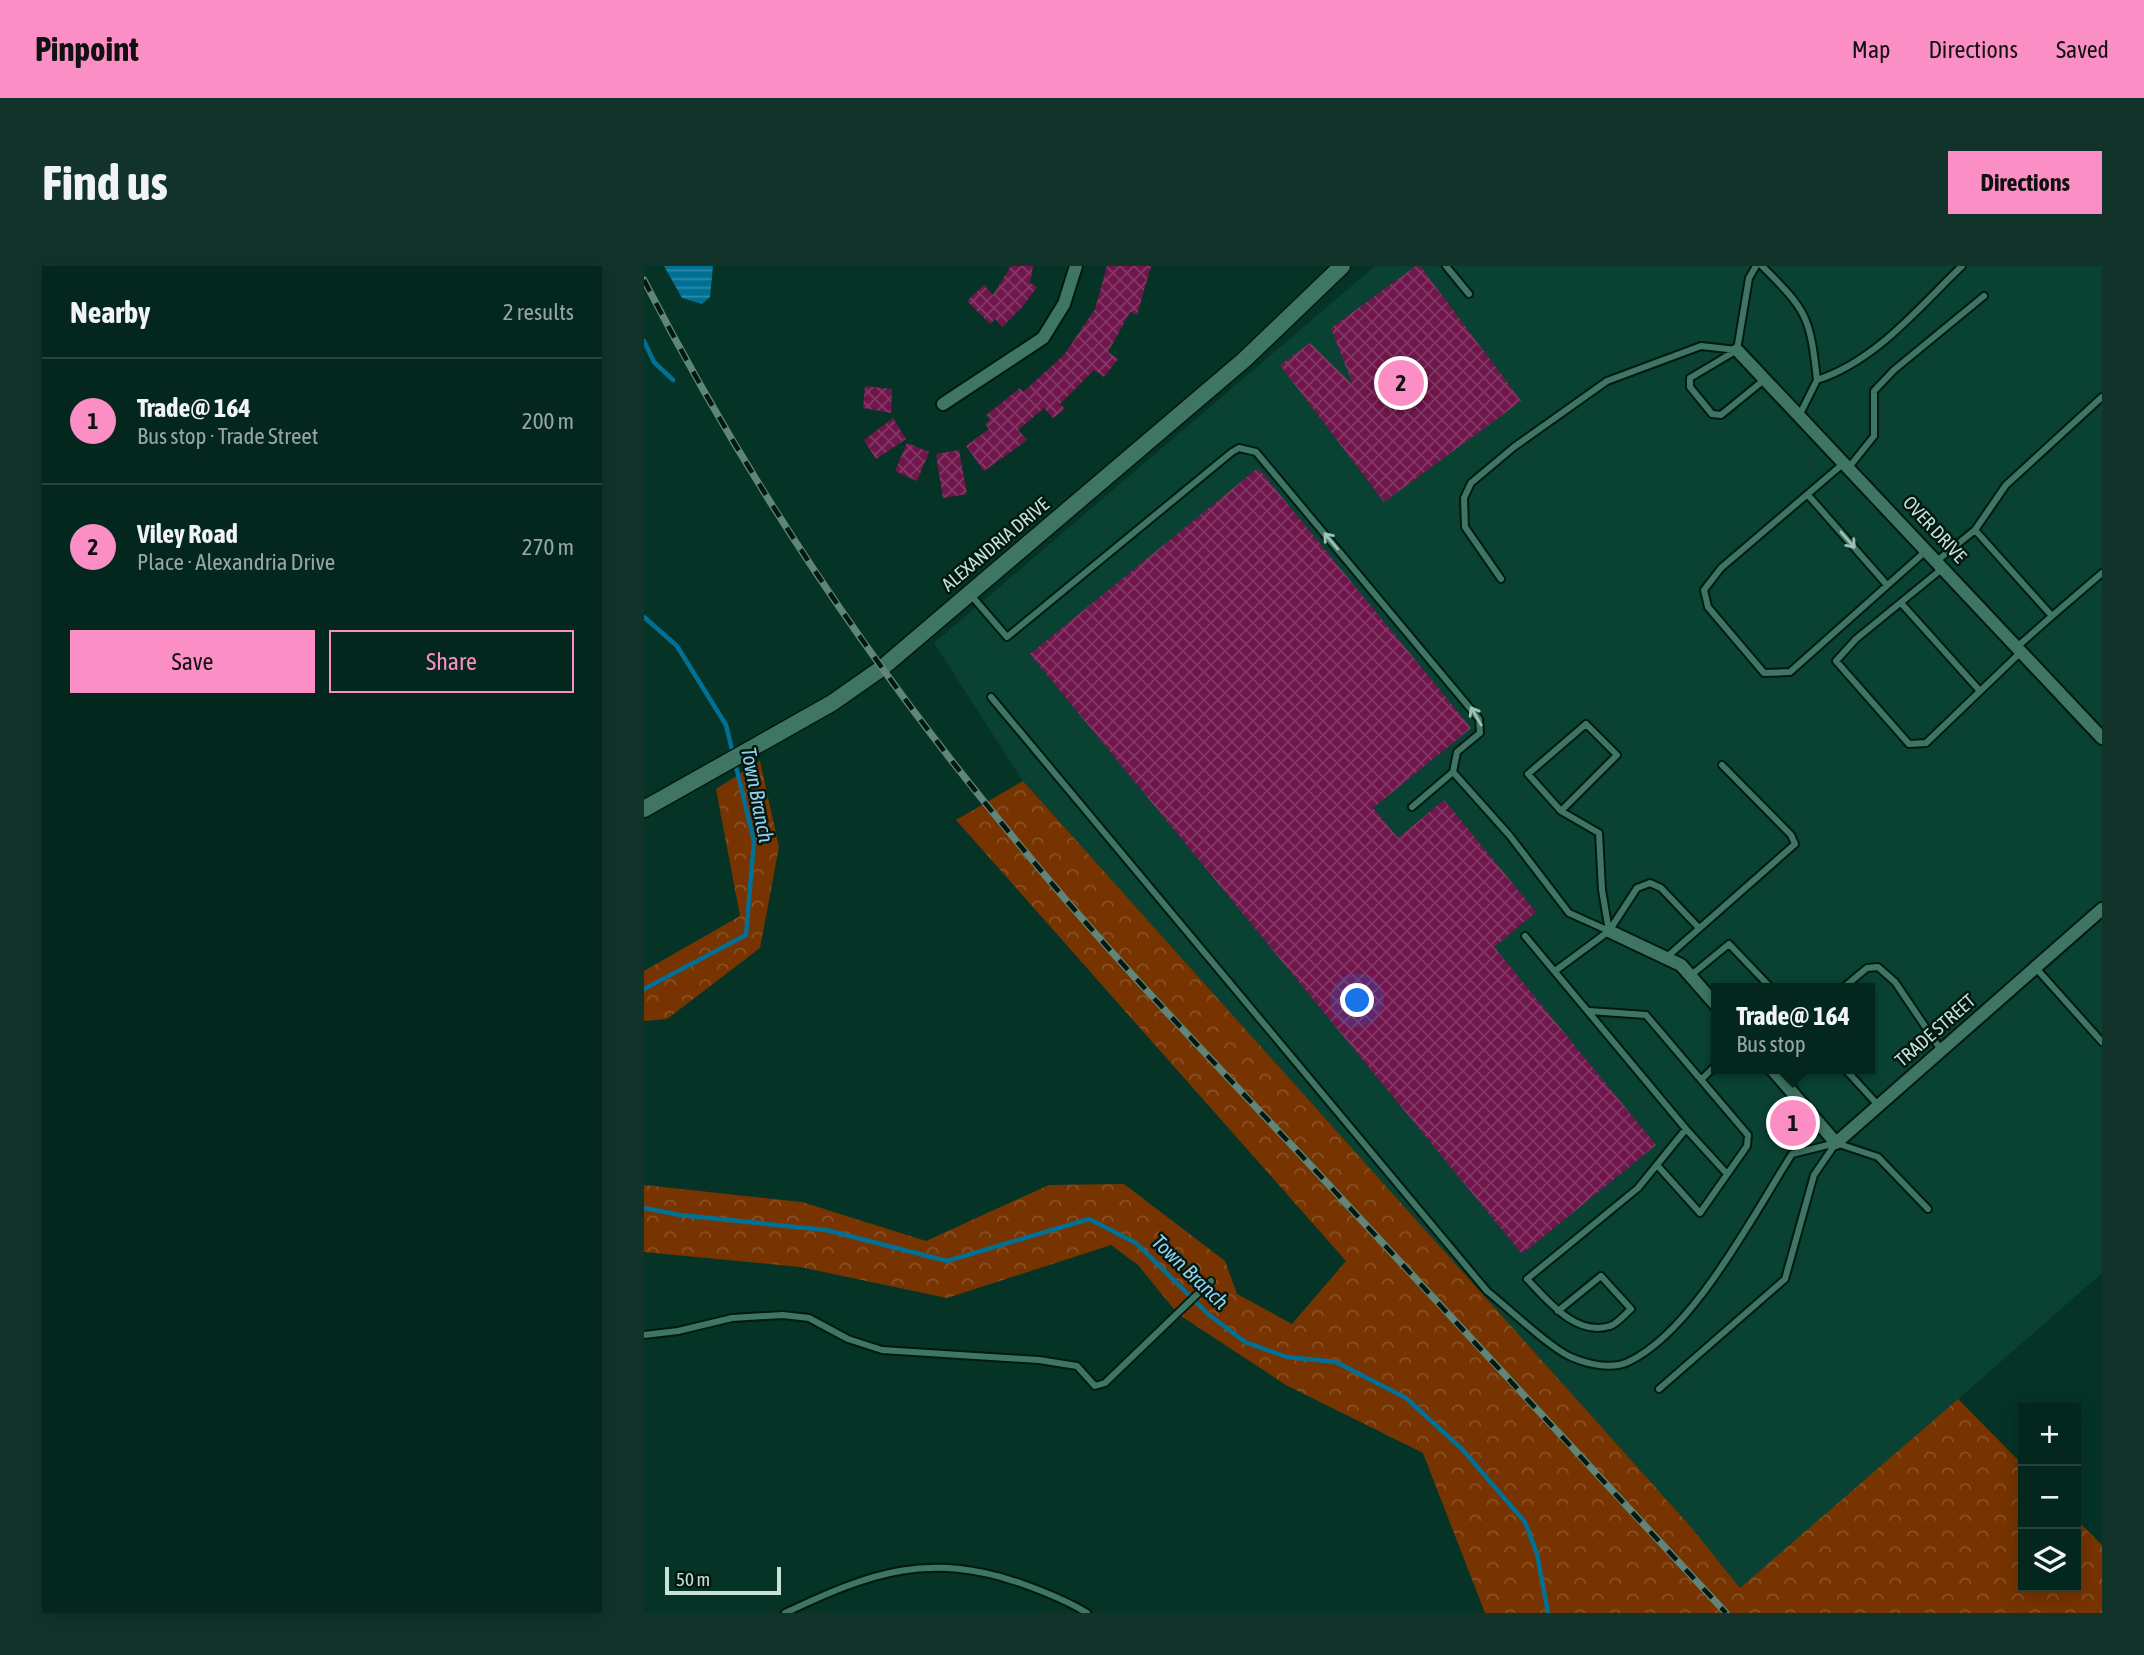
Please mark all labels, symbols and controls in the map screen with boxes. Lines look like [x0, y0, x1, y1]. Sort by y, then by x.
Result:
text: Pinpoint [35, 30, 139, 68]
text: Map [1852, 36, 1890, 63]
text: Directions [1928, 36, 2018, 63]
text: Saved [2056, 36, 2109, 63]
button: Directions [1948, 151, 2102, 214]
text: Find us [42, 154, 168, 210]
text: Nearby [70, 295, 150, 329]
text: 2 results [503, 299, 574, 325]
pin: 2 [1378, 357, 1424, 409]
text: Trade@ 164 [137, 393, 251, 423]
text: 1 [88, 408, 98, 434]
text: 200 m [522, 408, 574, 434]
text: Bus stop · Trade Street [137, 423, 318, 449]
street label: OVER DRIVE [1899, 491, 1971, 567]
street label: ALEXANDRIA DRIVE [937, 493, 1053, 595]
text: Viley Road [137, 519, 238, 549]
one-way arrow [1839, 531, 1856, 548]
one-way arrow [1323, 532, 1339, 550]
text: 2 [88, 534, 98, 560]
text: 270 m [522, 534, 574, 560]
text: Place · Alexandria Drive [137, 549, 335, 575]
button: Save [70, 630, 315, 693]
button: Share [329, 630, 574, 693]
one-way arrow [1469, 707, 1483, 727]
water label: Town Branch [737, 745, 779, 845]
your location [1340, 983, 1374, 1017]
popup [1711, 983, 1875, 1074]
street label: TRADE STREET [1890, 989, 1980, 1071]
text: Trade@ 164 [1736, 1001, 1850, 1031]
text: Bus stop [1736, 1031, 1806, 1057]
pin: 1 [1770, 1097, 1816, 1149]
water label: Town Branch [1148, 1229, 1234, 1313]
map controls [2018, 1403, 2081, 1592]
button: + [2018, 1403, 2081, 1466]
button: − [2018, 1466, 2081, 1529]
button: layers [2018, 1529, 2081, 1592]
scale bar [665, 1564, 780, 1596]
text: 50 m [676, 1568, 710, 1590]

